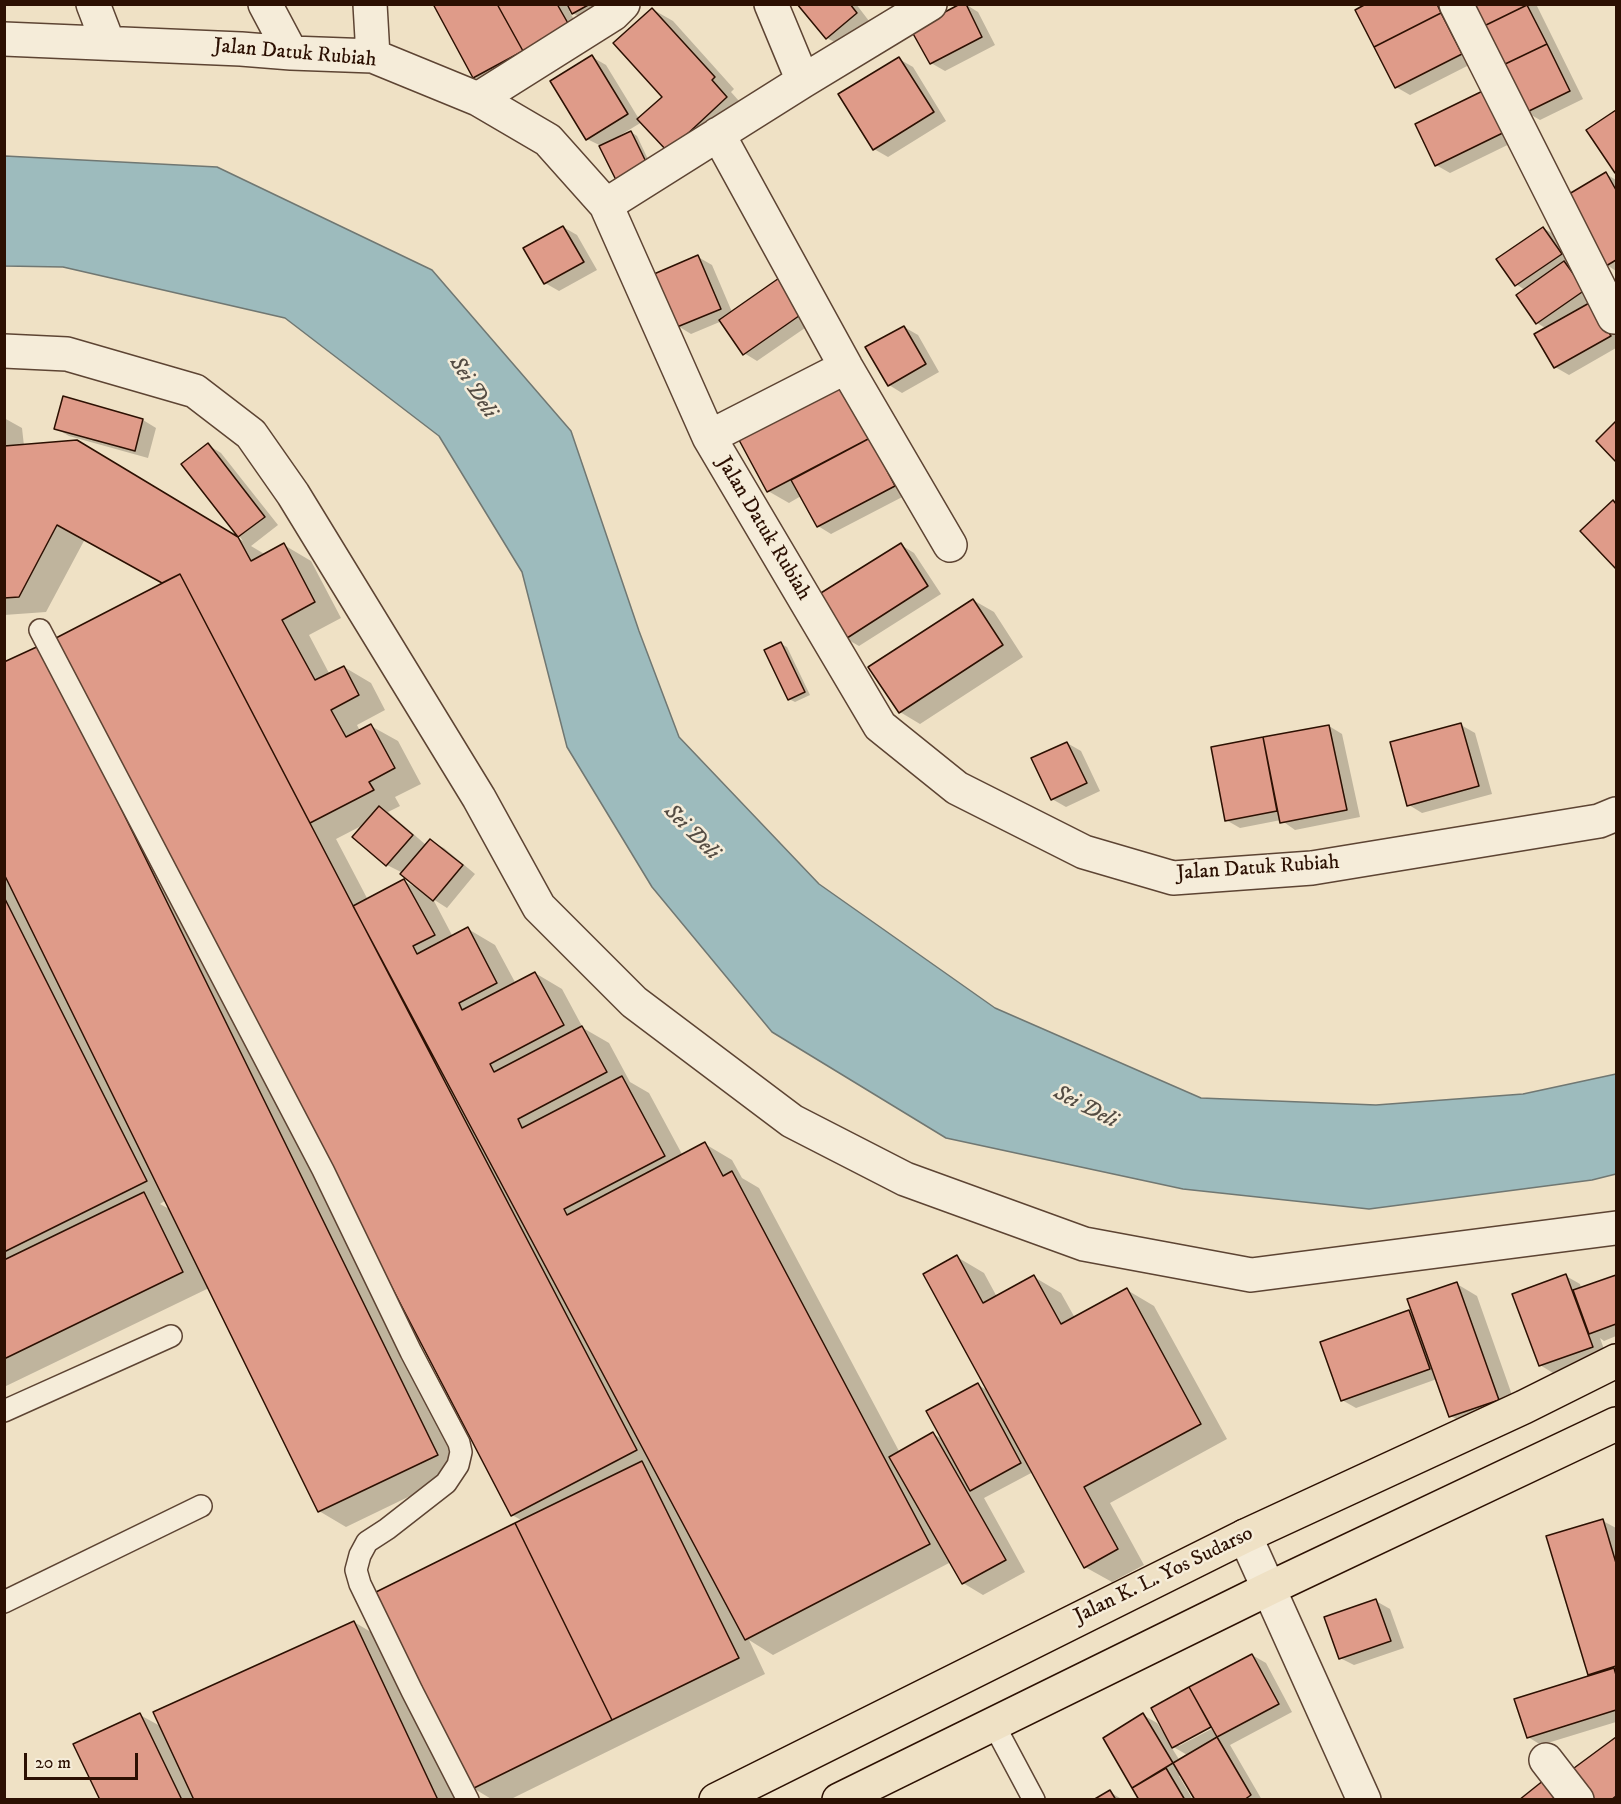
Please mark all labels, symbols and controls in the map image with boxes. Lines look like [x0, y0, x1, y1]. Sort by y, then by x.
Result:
street label: Jalan Datuk Rubiah [213, 34, 377, 74]
water label: Sei Deli [442, 352, 502, 424]
street label: Jalan Datuk Rubiah [710, 453, 816, 605]
water label: Sei Deli [657, 799, 725, 867]
street label: Jalan Datuk Rubiah [1176, 851, 1340, 887]
water label: Sei Deli [1049, 1081, 1121, 1135]
street label: Jalan K. L. Yos Sudarso [1070, 1522, 1258, 1630]
scale bar [27, 1741, 141, 1779]
text: 20 m [35, 1752, 71, 1774]

